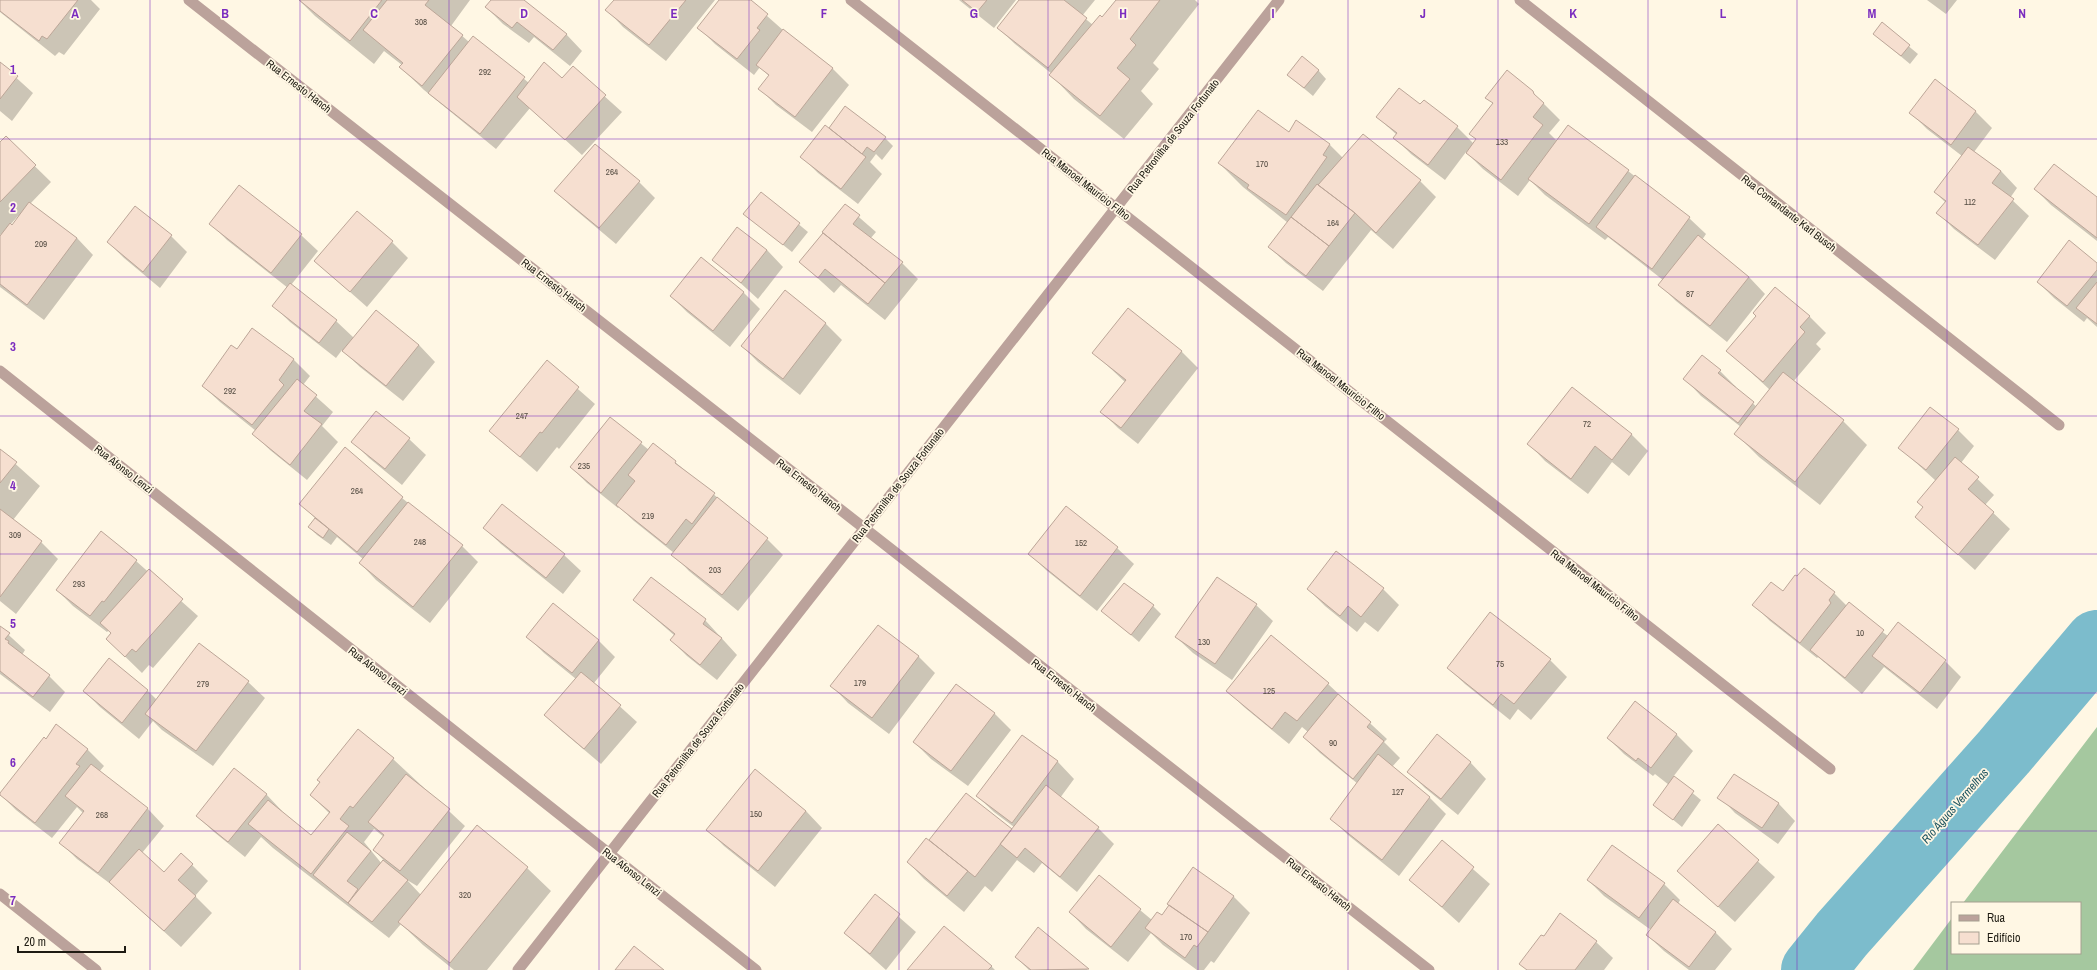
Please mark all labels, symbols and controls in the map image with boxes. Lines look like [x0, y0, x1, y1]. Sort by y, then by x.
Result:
text: A [71, 5, 79, 22]
text: B [221, 5, 229, 22]
text: C [370, 5, 378, 22]
text: D [520, 5, 528, 22]
text: E [670, 5, 678, 22]
text: F [821, 5, 828, 22]
text: G [970, 5, 978, 22]
text: H [1119, 5, 1127, 22]
text: I [1272, 5, 1275, 22]
text: J [1420, 5, 1426, 22]
text: K [1569, 5, 1577, 22]
text: L [1720, 5, 1727, 22]
text: M [1868, 5, 1877, 22]
text: N [2018, 5, 2026, 22]
house number: 308 [415, 16, 427, 28]
street label: Rua Ernesto Hanch [264, 56, 334, 116]
text: 1 [10, 61, 16, 78]
house number: 292 [479, 66, 491, 78]
street label: Rua Petronilha de Souza Fortunato [1124, 76, 1222, 196]
house number: 133 [1496, 136, 1508, 148]
street label: Rua Manoel Maurício Filho [1039, 145, 1133, 223]
house number: 170 [1256, 158, 1268, 170]
house number: 264 [606, 166, 618, 178]
street label: Rua Comandante Karl Busch [1739, 172, 1839, 254]
house number: 112 [1964, 196, 1976, 208]
text: 2 [10, 199, 16, 216]
house number: 164 [1327, 217, 1339, 229]
house number: 209 [35, 238, 47, 250]
street label: Rua Ernesto Hanch [519, 255, 589, 315]
house number: 87 [1686, 288, 1694, 300]
text: 3 [10, 338, 16, 355]
street label: Rua Manoel Maurício Filho [1294, 345, 1388, 423]
house number: 292 [224, 385, 236, 397]
house number: 247 [516, 410, 528, 422]
house number: 72 [1583, 418, 1591, 430]
street label: Rua Petronilha de Souza Fortunato [849, 425, 947, 545]
street label: Rua Afonso Lenzi [92, 442, 156, 496]
street label: Rua Ernesto Hanch [774, 455, 844, 515]
house number: 235 [578, 460, 590, 472]
text: 4 [10, 477, 16, 494]
house number: 264 [351, 485, 363, 497]
house number: 219 [642, 510, 654, 522]
house number: 309 [9, 529, 21, 541]
house number: 248 [414, 536, 426, 548]
house number: 152 [1075, 537, 1087, 549]
street label: Rua Manoel Maurício Filho [1548, 546, 1642, 624]
house number: 203 [709, 564, 721, 576]
house number: 293 [73, 578, 85, 590]
text: 5 [10, 615, 16, 632]
house number: 10 [1856, 627, 1864, 639]
house number: 130 [1198, 636, 1210, 648]
street label: Rua Afonso Lenzi [346, 644, 410, 698]
street label: Rua Ernesto Hanch [1029, 655, 1099, 715]
house number: 75 [1496, 658, 1504, 670]
house number: 179 [854, 677, 866, 689]
house number: 279 [197, 678, 209, 690]
street label: Rua Petronilha de Souza Fortunato [649, 680, 747, 800]
house number: 125 [1263, 685, 1275, 697]
house number: 90 [1329, 737, 1337, 749]
text: 6 [10, 754, 16, 771]
water label: Rio Águas Vermelhas [1918, 765, 1992, 847]
house number: 127 [1392, 786, 1404, 798]
house number: 150 [750, 808, 762, 820]
house number: 268 [96, 809, 108, 821]
street label: Rua Afonso Lenzi [600, 845, 664, 899]
street label: Rua Ernesto Hanch [1284, 854, 1354, 914]
house number: 320 [459, 889, 471, 901]
text: 7 [10, 892, 16, 909]
legend [1951, 902, 2081, 954]
text: Rua [1987, 910, 2006, 926]
scale bar [18, 928, 125, 954]
text: Edifício [1987, 930, 2020, 946]
house number: 170 [1180, 931, 1192, 943]
text: 20 m [24, 934, 46, 950]

